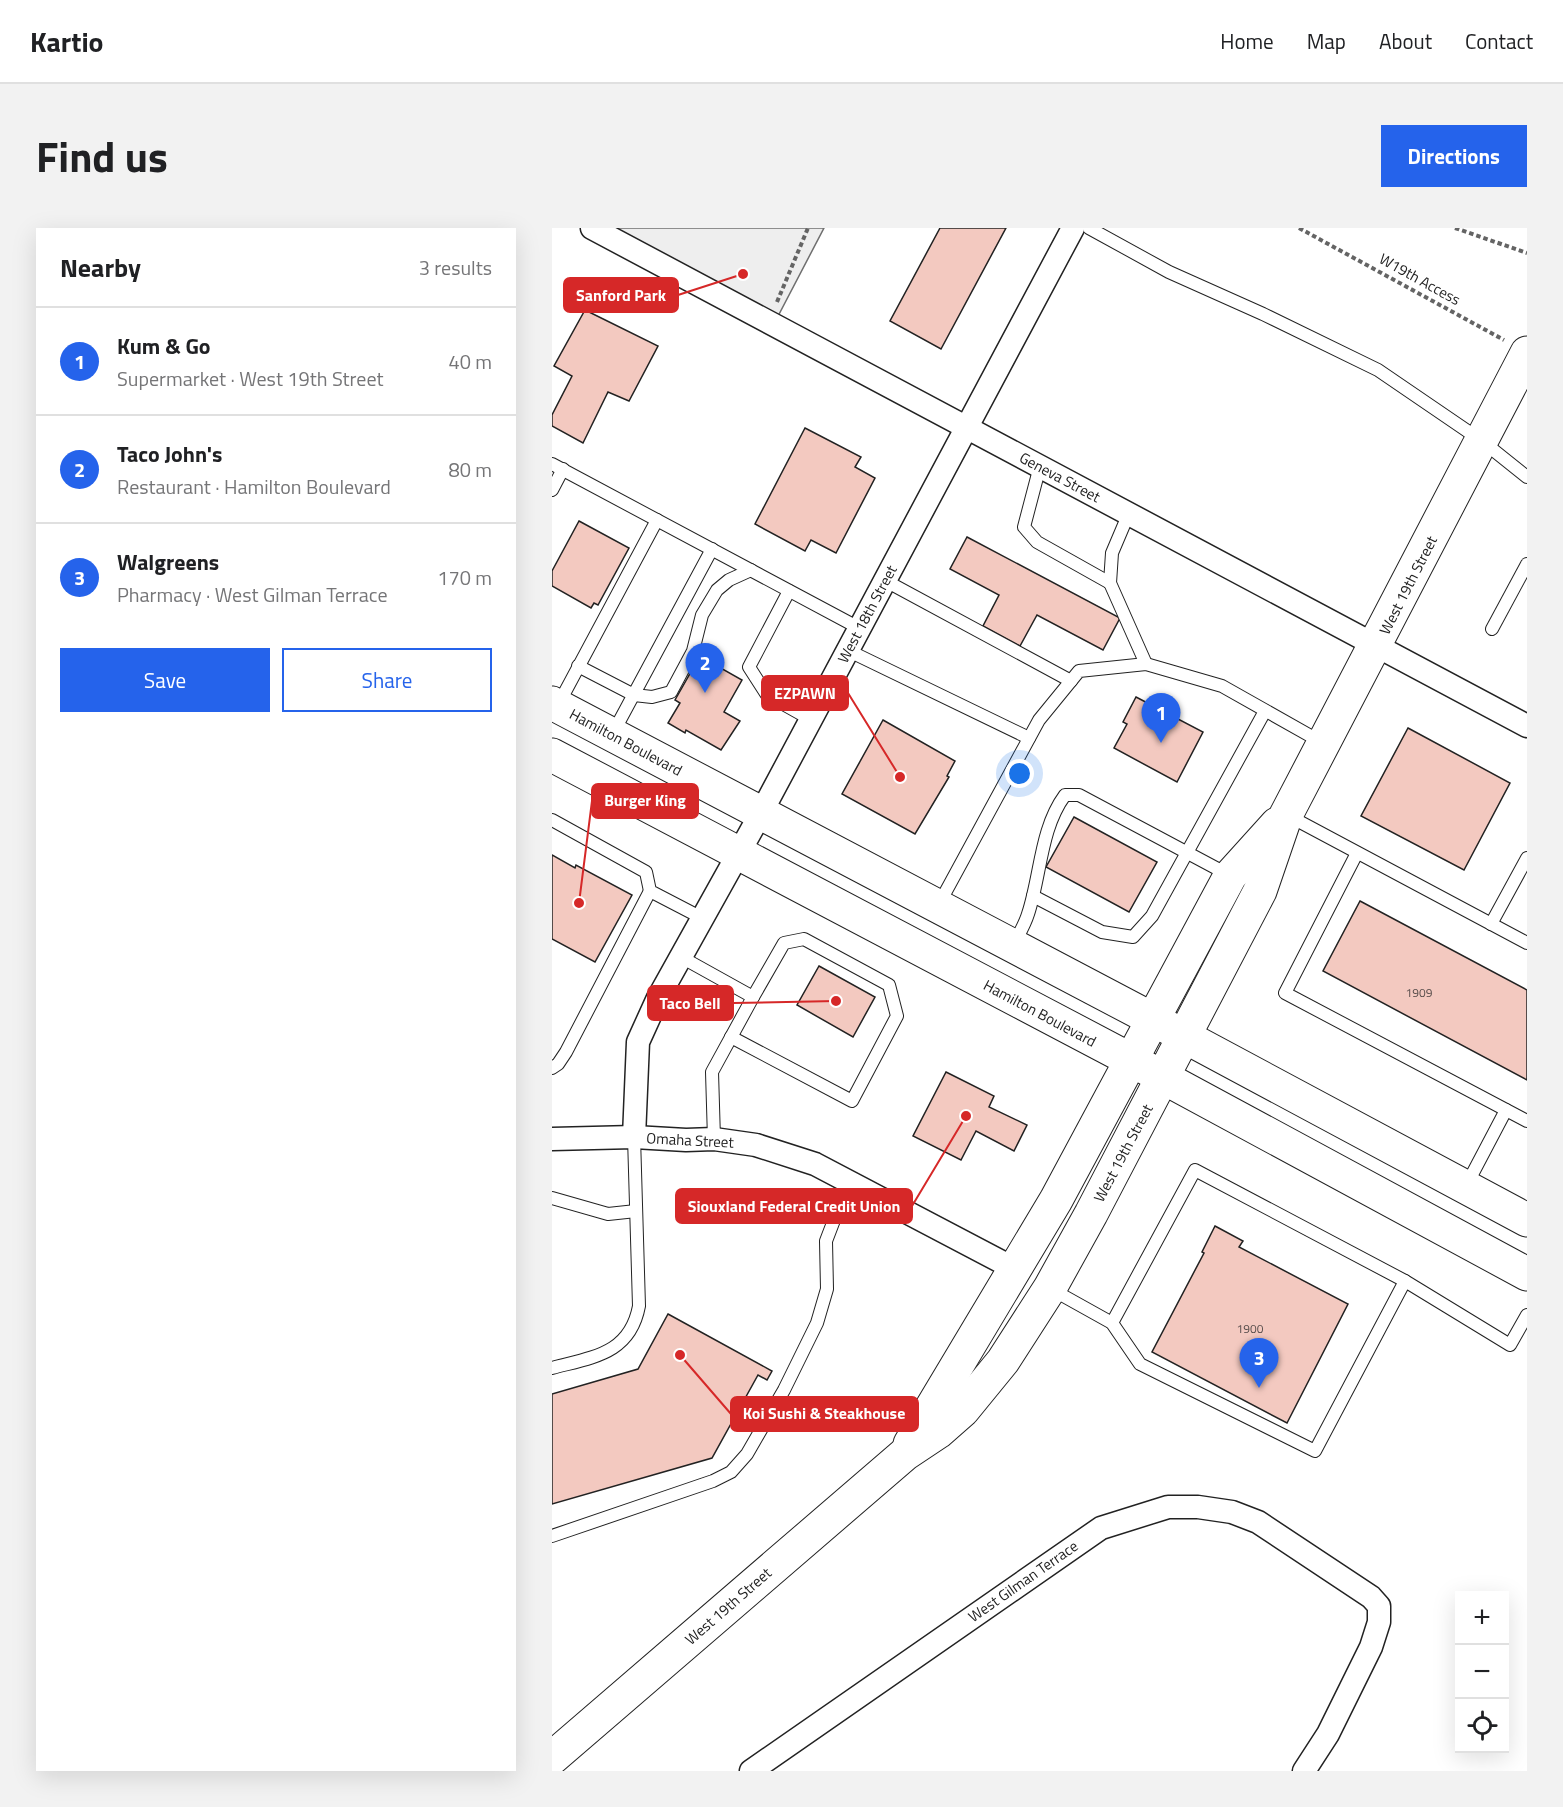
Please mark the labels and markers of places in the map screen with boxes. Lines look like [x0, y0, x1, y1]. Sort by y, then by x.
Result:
callout: Sanford Park [564, 278, 678, 312]
pin: 2 [686, 644, 724, 693]
callout: EZPAWN [762, 676, 848, 710]
pin: 1 [1142, 694, 1180, 743]
callout: Burger King [592, 784, 698, 818]
callout: Taco Bell [648, 986, 733, 1020]
callout: Siouxland Federal Credit Union [676, 1189, 912, 1223]
pin: 3 [1240, 1338, 1278, 1388]
callout: Koi Sushi & Steakhouse [731, 1397, 918, 1431]

